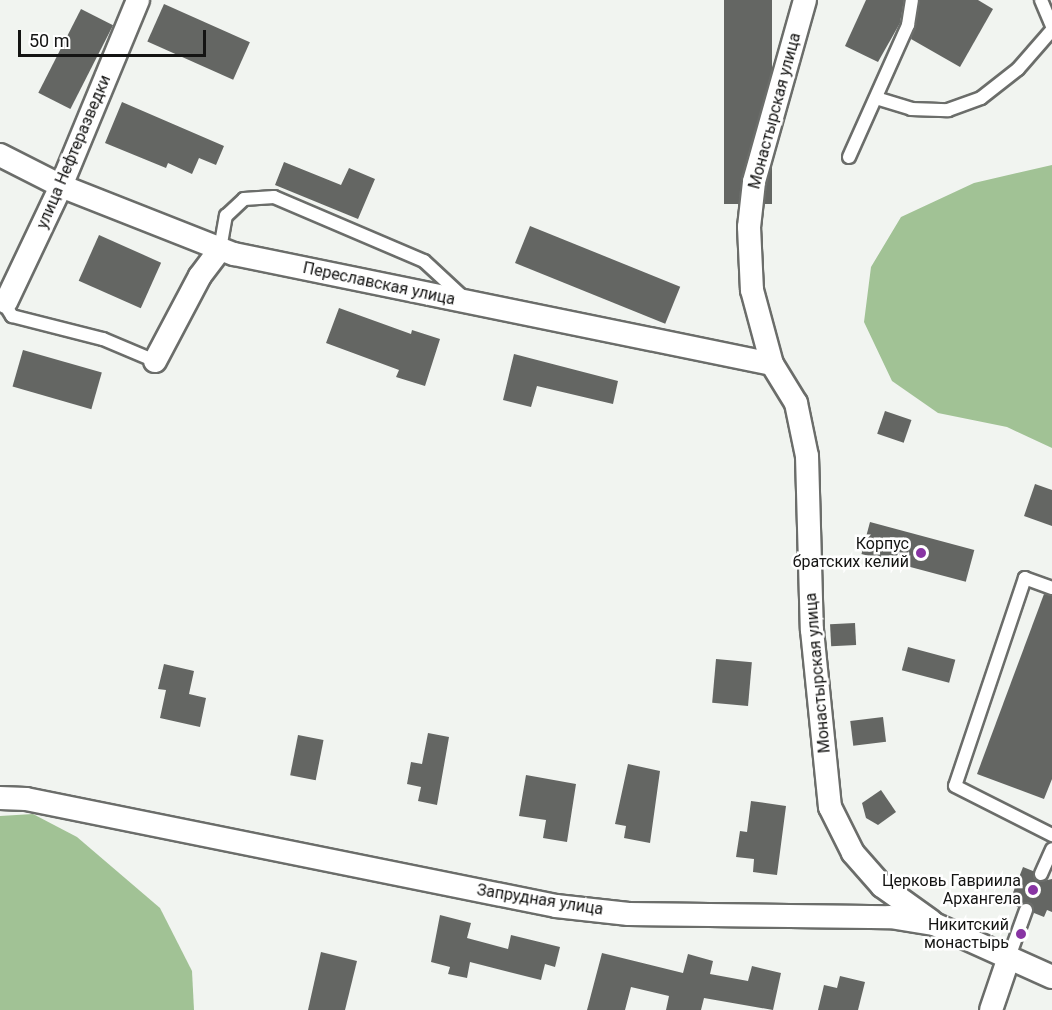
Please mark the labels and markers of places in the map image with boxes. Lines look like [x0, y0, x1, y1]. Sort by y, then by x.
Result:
place label: Корпус братских келий [793, 534, 909, 572]
marker: Корпус братских келий [914, 546, 928, 560]
place label: Церковь Гавриила Архангела [882, 871, 1021, 909]
marker: Церковь Гавриила Архангела [1026, 883, 1040, 897]
place label: Никитский монастырь [924, 915, 1009, 953]
marker: Никитский монастырь [1014, 927, 1028, 941]

